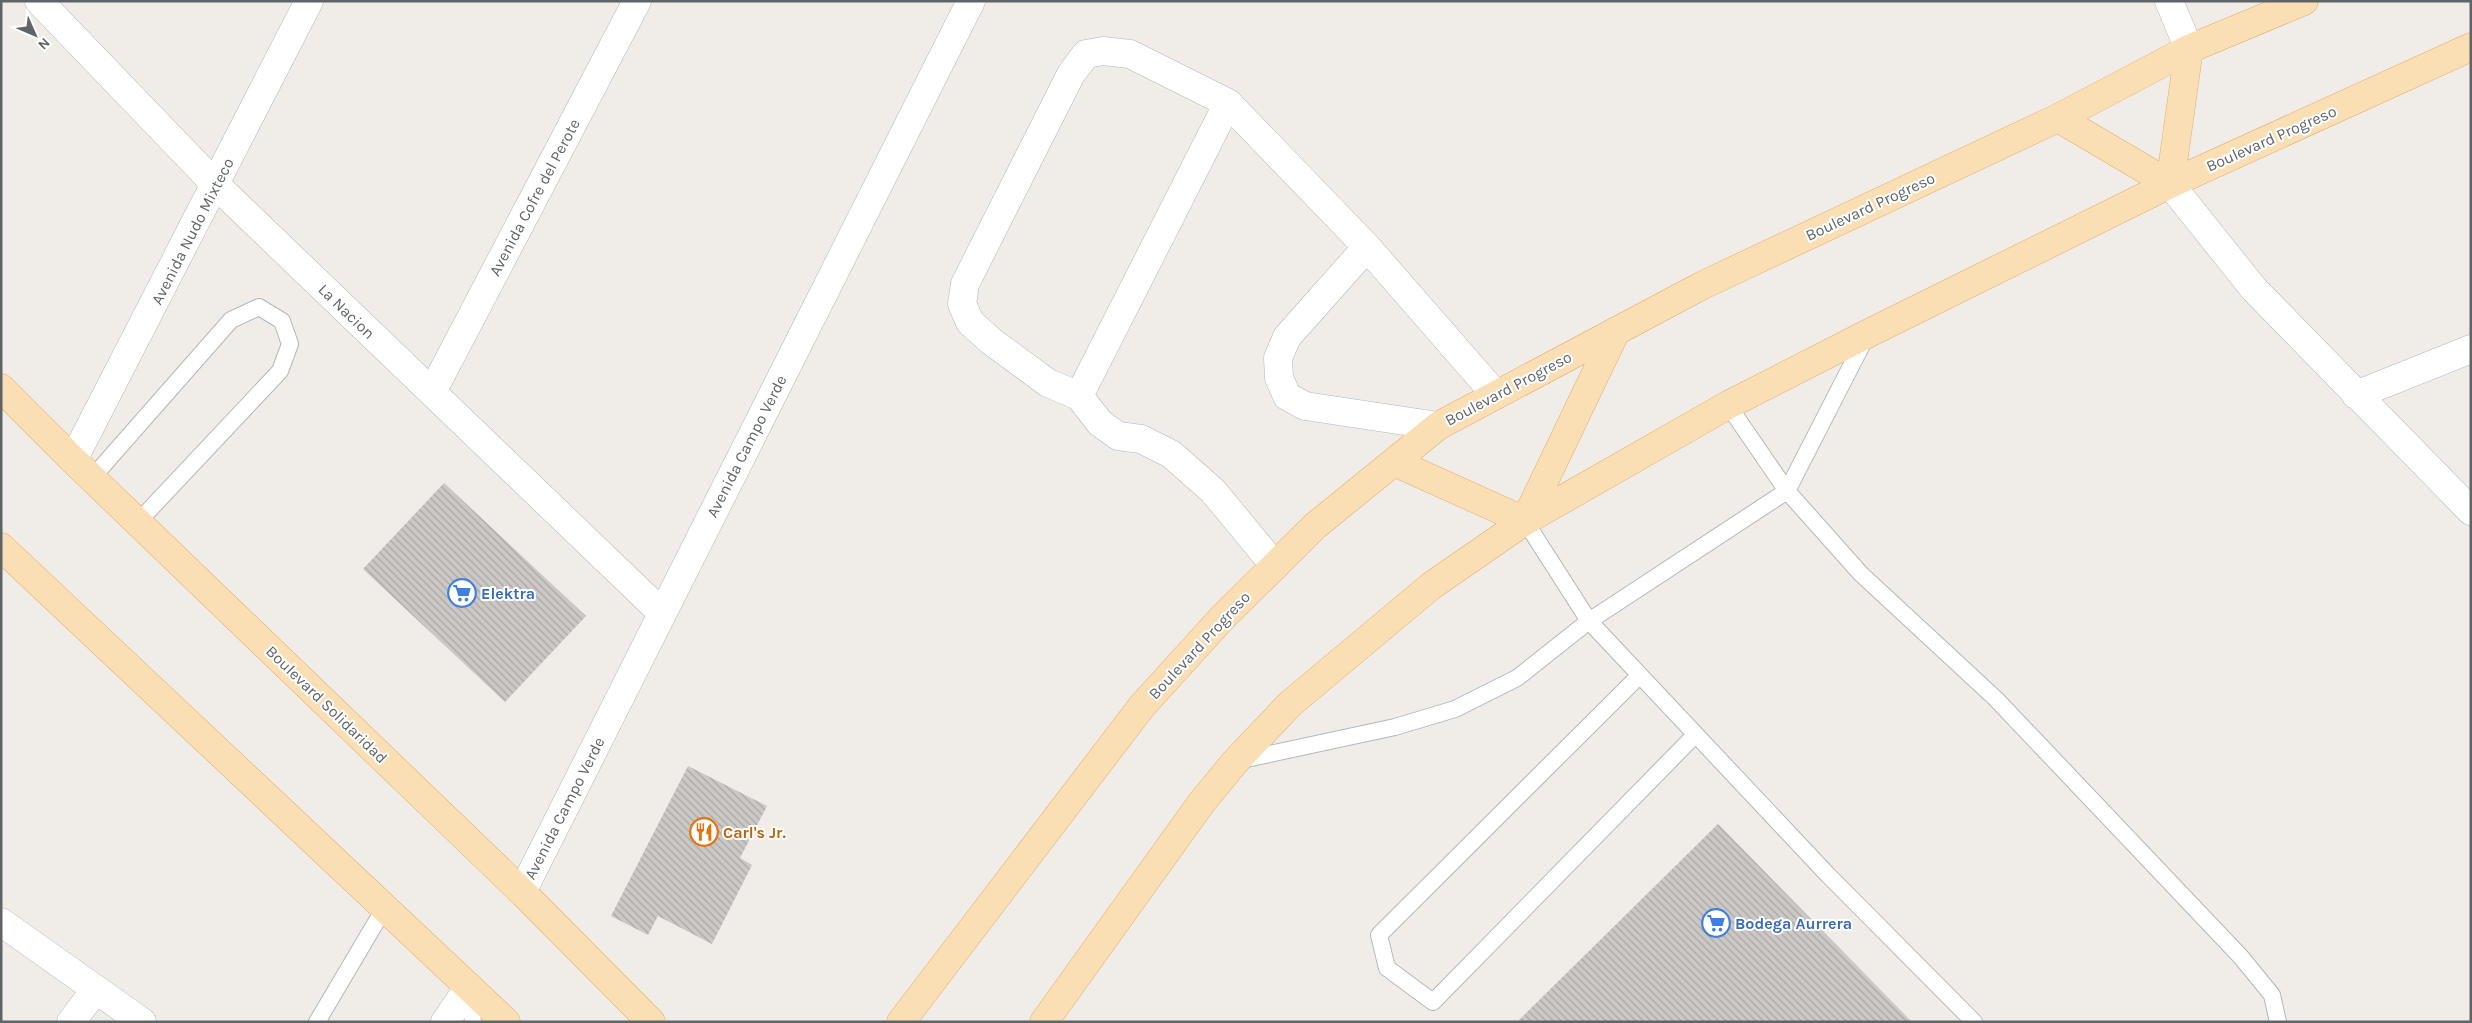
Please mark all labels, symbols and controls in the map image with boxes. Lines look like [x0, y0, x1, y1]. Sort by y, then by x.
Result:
north arrow [10, 10, 60, 60]
text: N [34, 34, 53, 53]
street label: Boulevard Progreso [2203, 101, 2339, 176]
street label: Avenida Cofre del Perote [485, 115, 584, 279]
street label: Avenida Nudo Mixteco [147, 155, 238, 308]
street label: Boulevard Progreso [1802, 168, 1938, 245]
street label: La Nacion [314, 280, 379, 343]
street label: Boulevard Progreso [1442, 347, 1575, 430]
street label: Avenida Campo Verde [702, 372, 791, 521]
supermarket icon: Elektra [447, 578, 477, 608]
place label: Elektra [481, 584, 535, 603]
street label: Boulevard Progreso [1144, 587, 1254, 703]
street label: Boulevard Solidaridad [262, 642, 391, 767]
street label: Avenida Campo Verde [520, 734, 609, 883]
restaurant icon: Carl's Jr. [689, 817, 719, 847]
place label: Carl's Jr. [723, 823, 786, 842]
supermarket icon: Bodega Aurrera [1701, 908, 1731, 938]
place label: Bodega Aurrera [1735, 914, 1852, 933]

